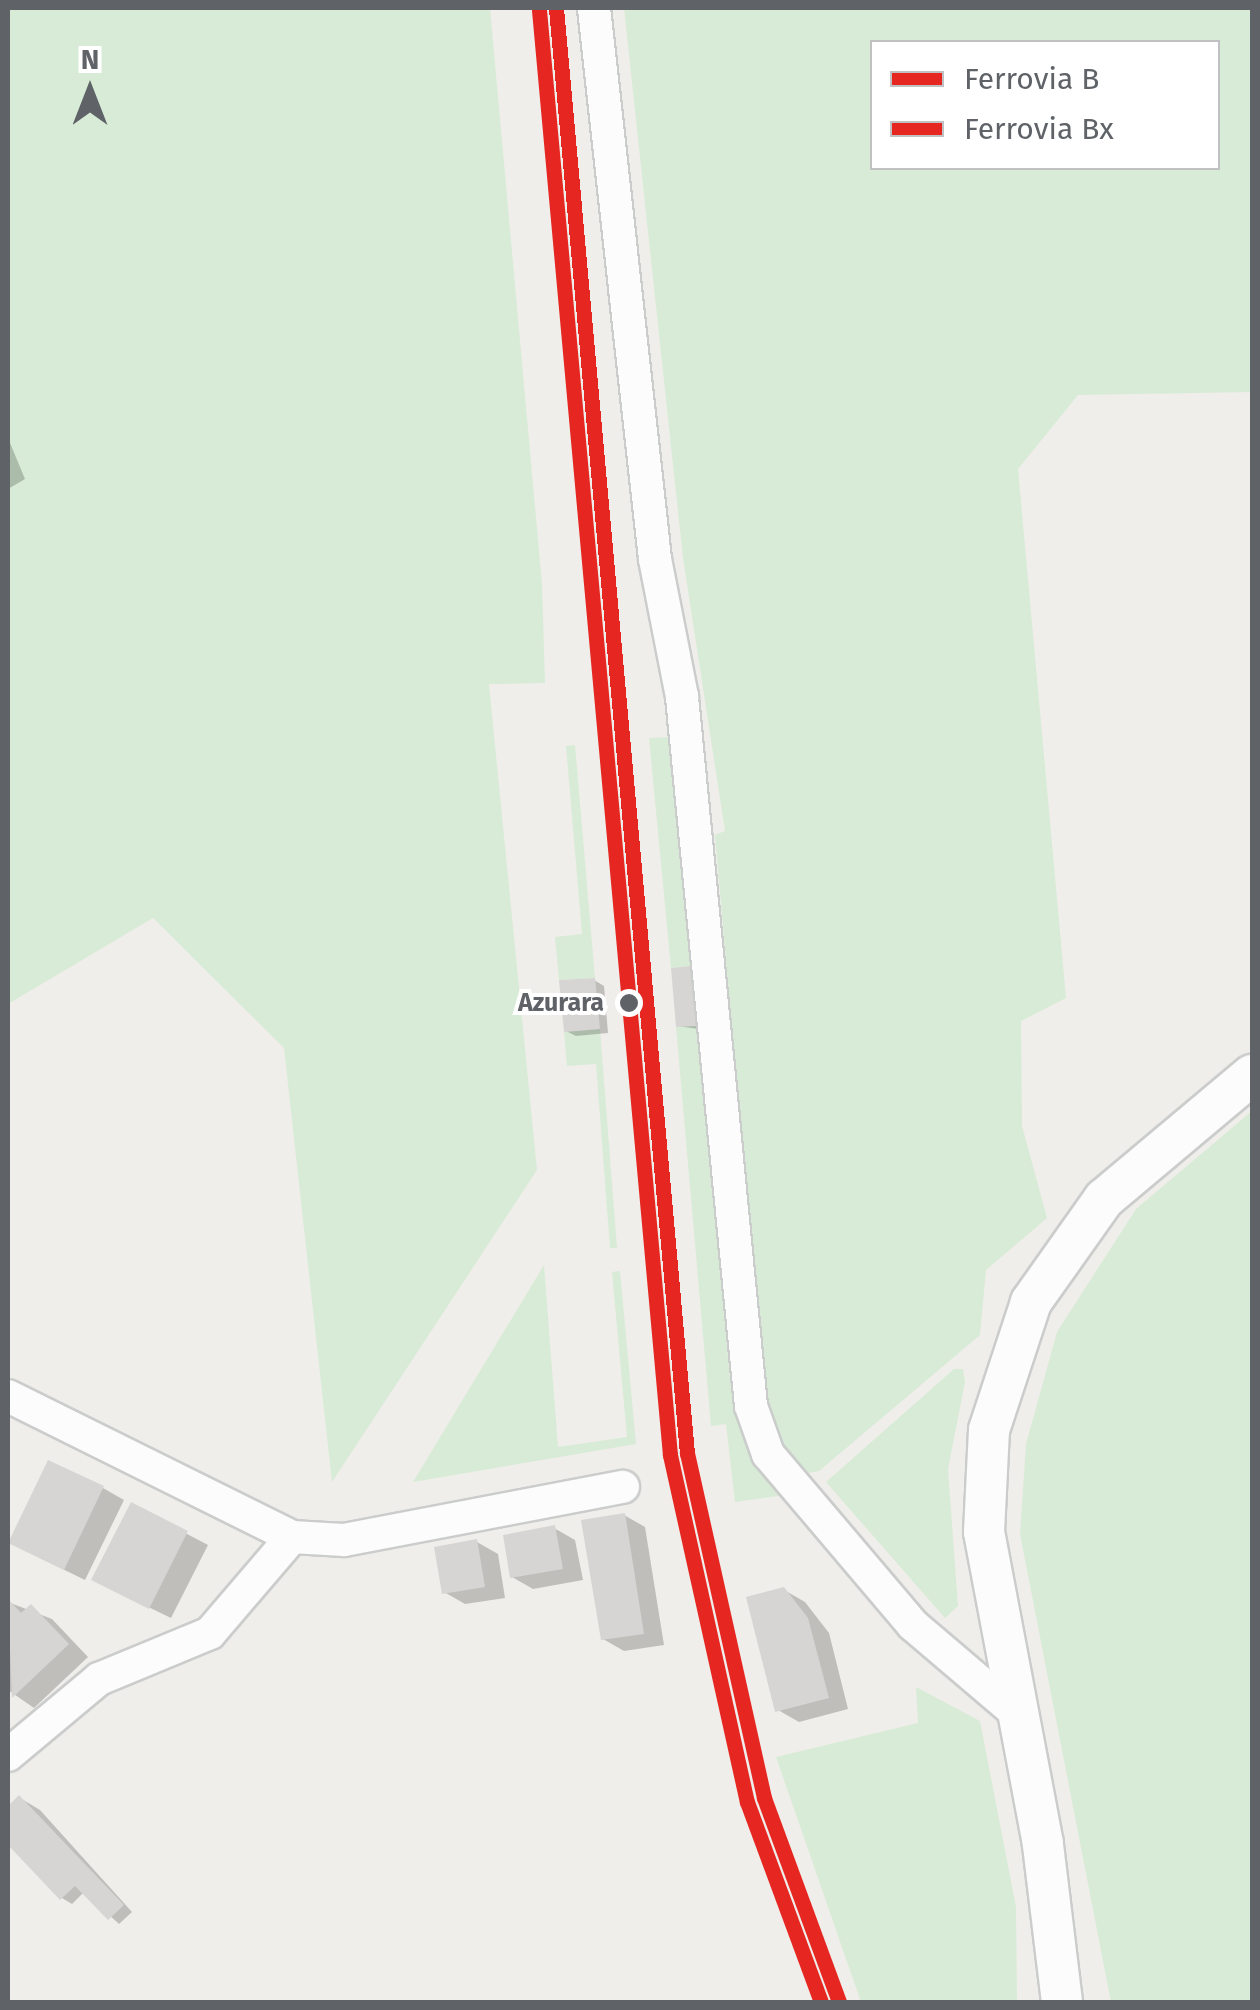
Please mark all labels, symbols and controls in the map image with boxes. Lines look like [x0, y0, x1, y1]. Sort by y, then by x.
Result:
north arrow [40, 40, 140, 140]
legend [870, 40, 1220, 170]
text: N [81, 43, 99, 76]
text: Ferrovia B [964, 61, 1099, 97]
text: Ferrovia Bx [964, 111, 1114, 147]
marker: Azurara [613, 987, 645, 1019]
place label: Azurara [518, 988, 604, 1018]

